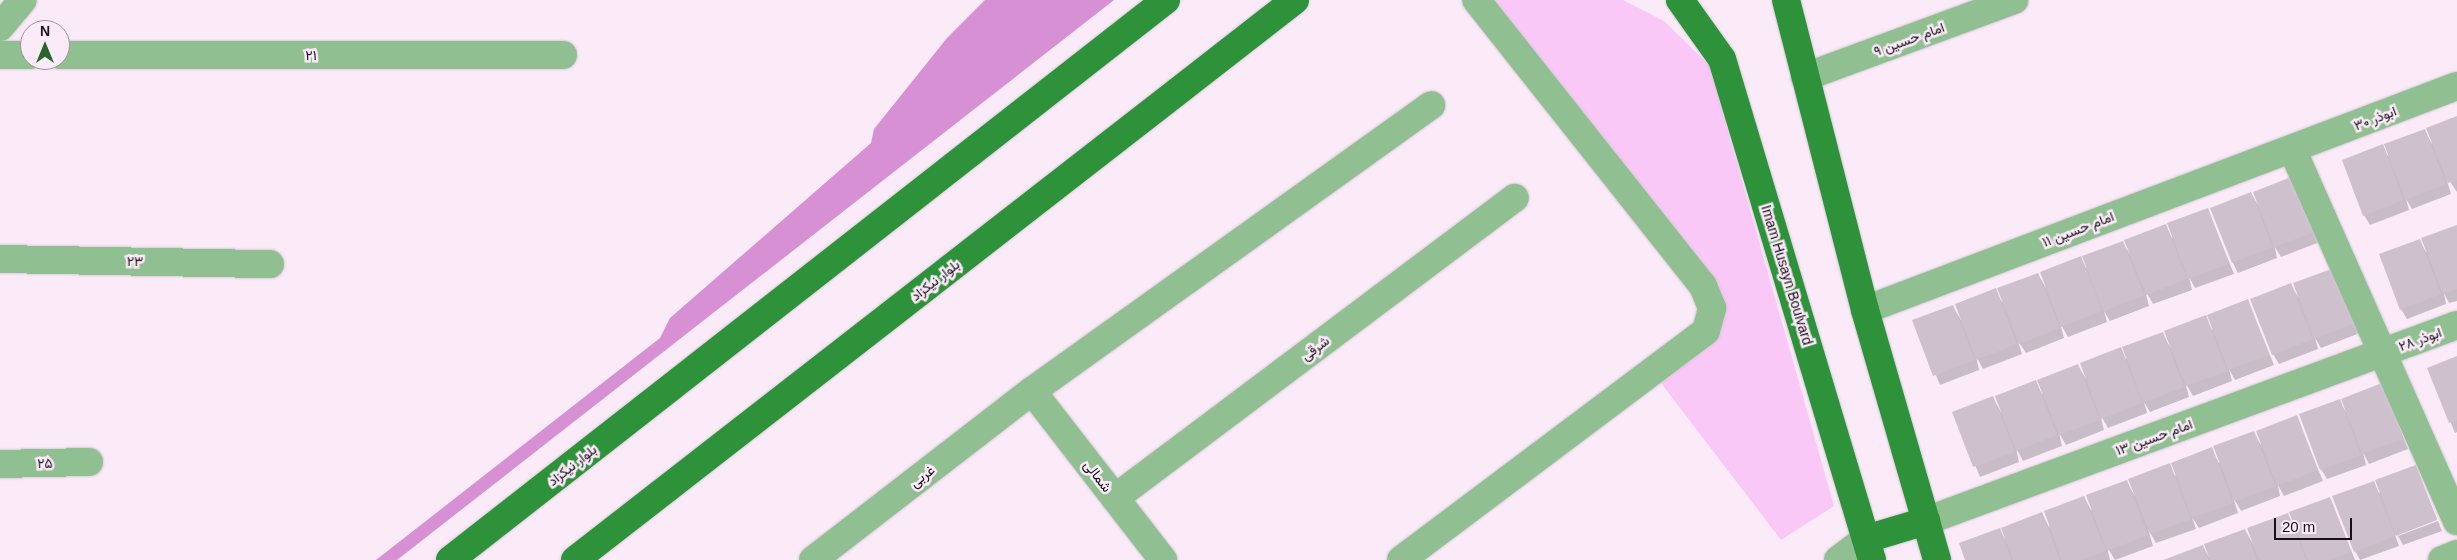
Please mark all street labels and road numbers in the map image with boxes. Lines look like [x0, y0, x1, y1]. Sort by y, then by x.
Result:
street label: امام حسین ۹ [1871, 18, 1947, 60]
street label: ۲۱ [305, 47, 317, 63]
street label: ابوذر ۳۰ [2351, 102, 2399, 134]
street label: Imam Husayn Boulvard [1758, 203, 1816, 347]
street label: امام حسین ۱۱ [2040, 208, 2116, 250]
street label: ۲۳ [127, 252, 143, 270]
street label: بلوار نیکزاد [907, 256, 963, 304]
street label: ابوذر ۲۸ [2396, 323, 2444, 355]
street label: شرقی [1298, 332, 1332, 364]
street label: امام حسین ۱۳ [2113, 415, 2195, 459]
street label: بلوار نیکزاد [544, 441, 600, 489]
street label: ۲۵ [37, 454, 53, 472]
street label: شمالی [1080, 457, 1116, 495]
street label: غربی [906, 461, 938, 491]

